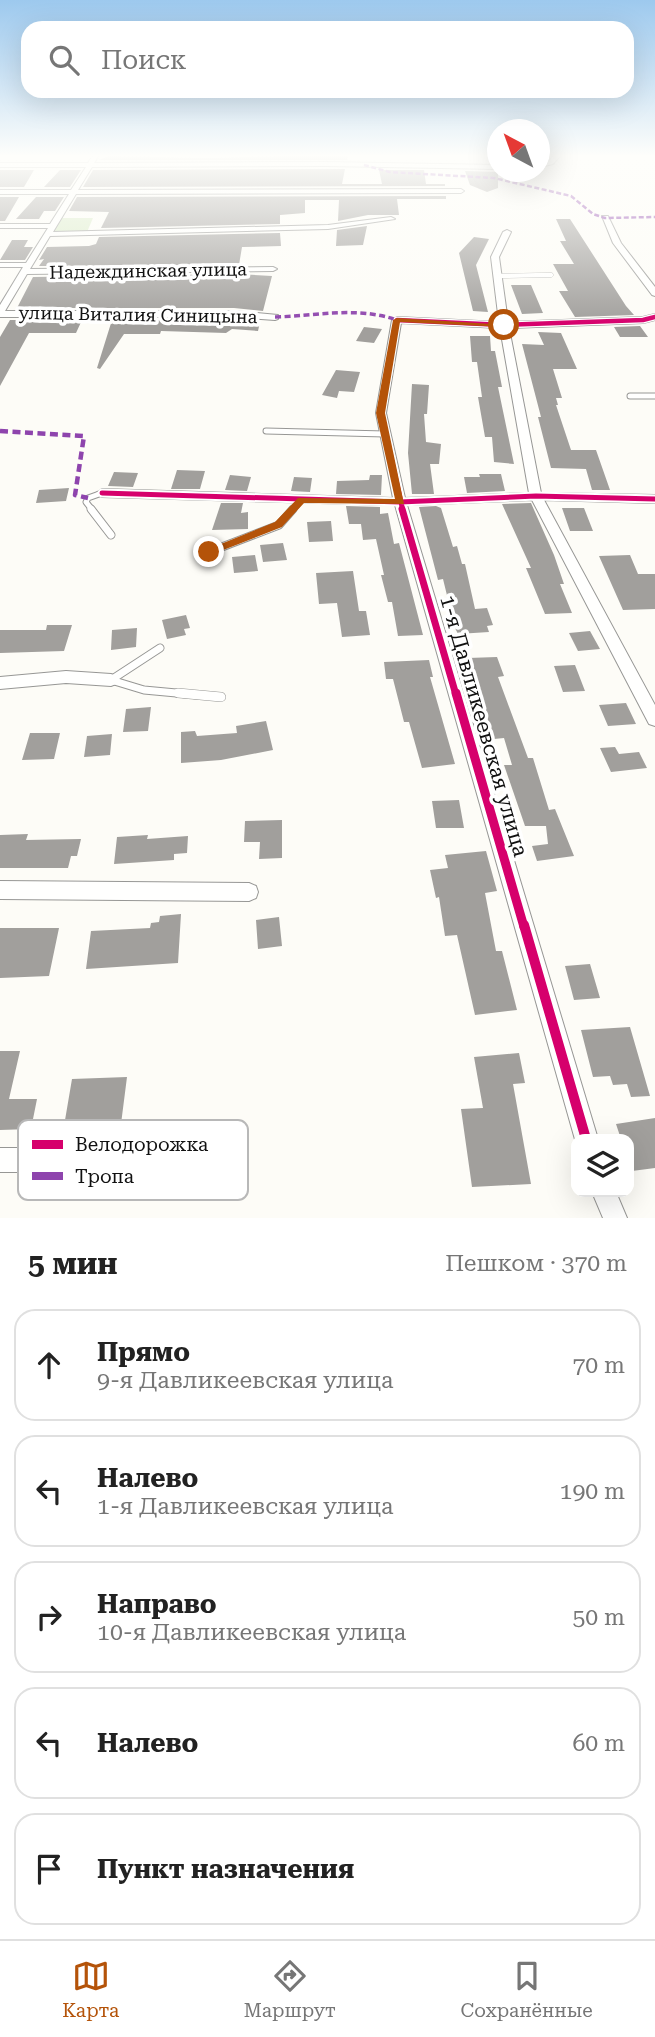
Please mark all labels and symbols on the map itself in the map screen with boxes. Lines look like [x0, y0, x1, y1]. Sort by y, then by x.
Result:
north arrow [487, 119, 550, 182]
street label: Надеждинская улица [49, 258, 247, 283]
street label: улица Виталия Синицына [19, 302, 258, 327]
route start [488, 309, 519, 340]
route end [193, 536, 224, 567]
street label: 1-я Давликеевская улица [435, 593, 533, 860]
legend [18, 1120, 248, 1200]
text: Велодорожка [75, 1133, 209, 1156]
text: Тропа [75, 1165, 135, 1188]

